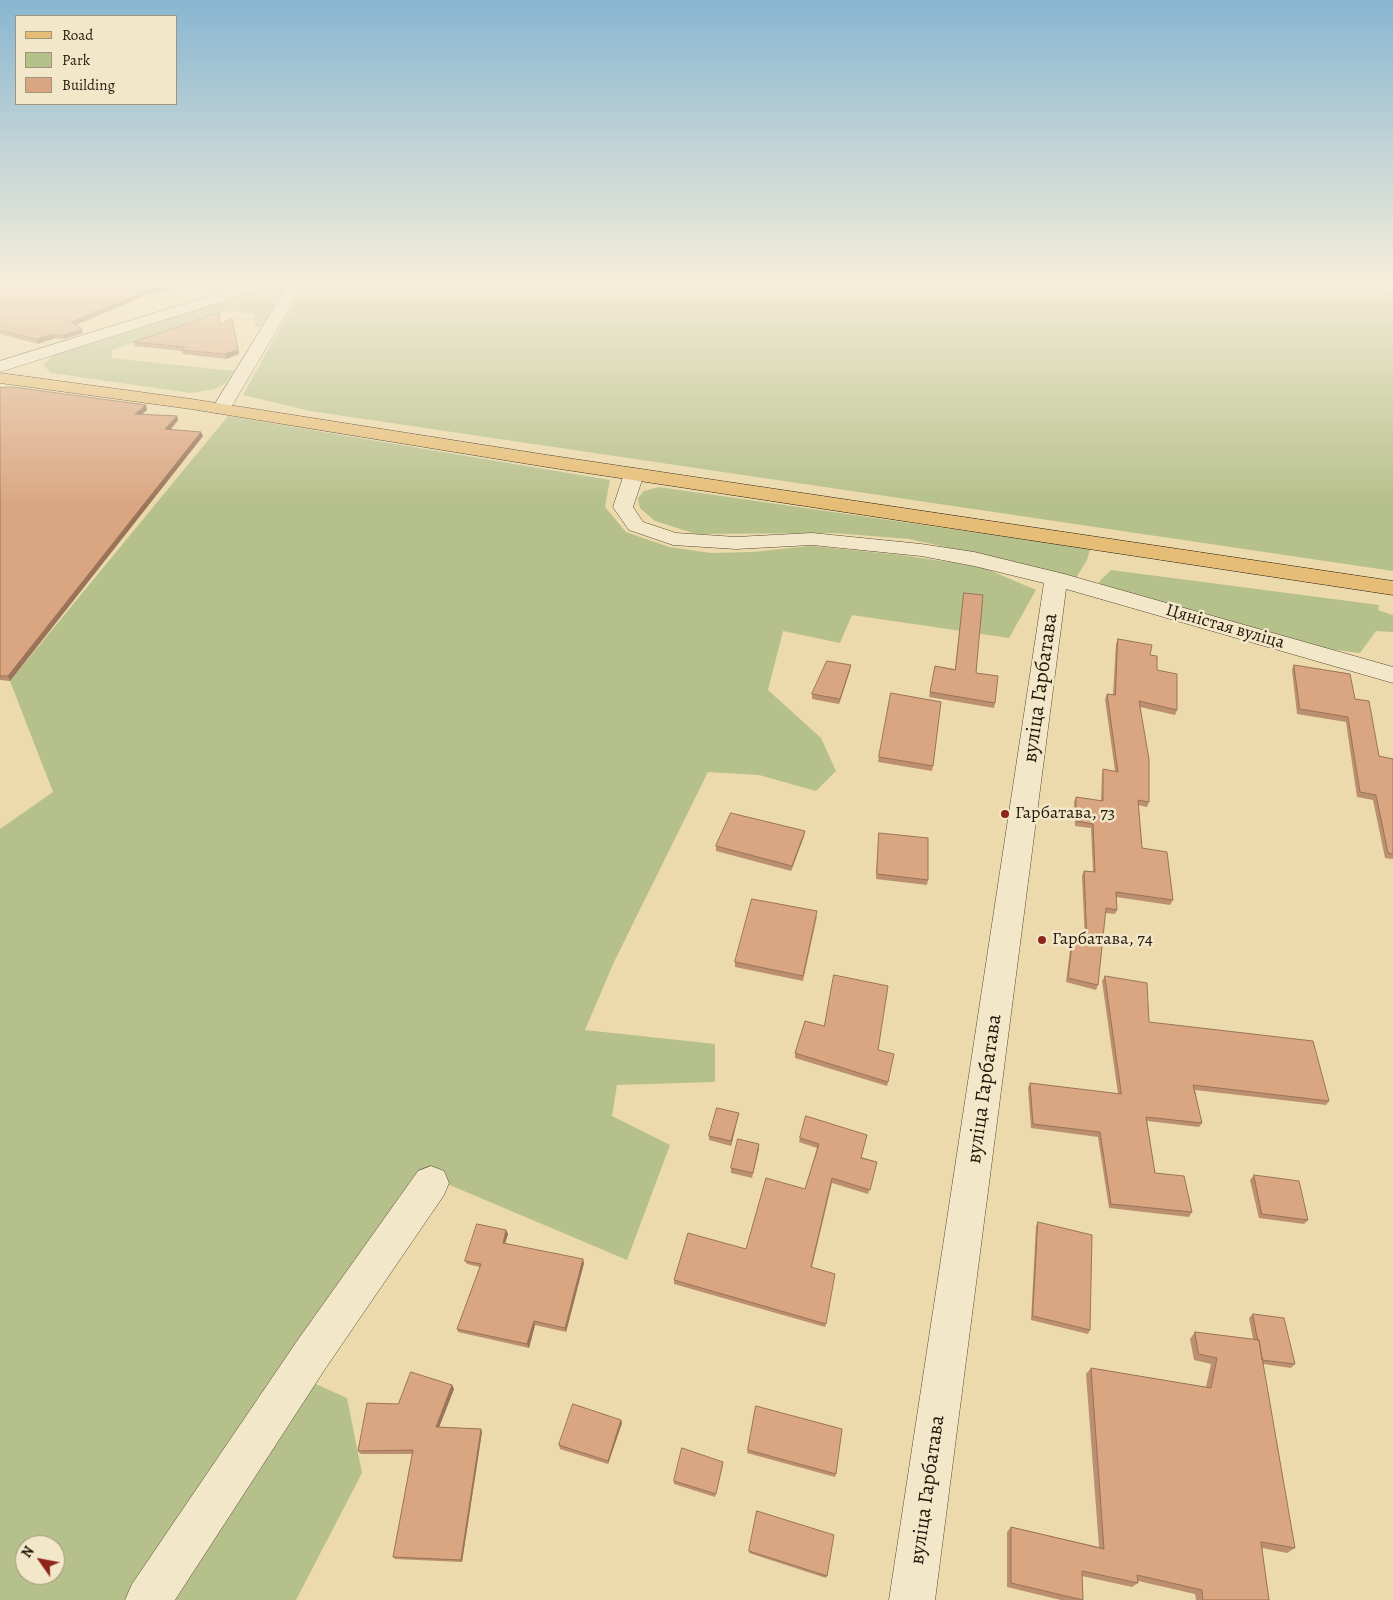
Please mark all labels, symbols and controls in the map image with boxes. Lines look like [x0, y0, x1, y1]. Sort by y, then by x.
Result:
legend [15, 15, 178, 105]
text: Road [62, 25, 93, 45]
text: Park [62, 50, 90, 70]
text: Building [62, 75, 115, 95]
street label: Цяністая вуліца [1163, 600, 1287, 654]
street label: вуліца Гарбатава [1018, 612, 1064, 764]
place label: Гарбатава, 73 [1015, 803, 1115, 825]
marker: Гарбатава, 73 [999, 808, 1011, 820]
place label: Гарбатава, 74 [1052, 929, 1153, 951]
marker: Гарбатава, 74 [1036, 934, 1048, 946]
street label: вуліца Гарбатава [962, 1013, 1008, 1165]
street label: вуліца Гарбатава [905, 1414, 951, 1566]
north arrow [15, 1535, 65, 1585]
text: N [17, 1543, 39, 1562]

